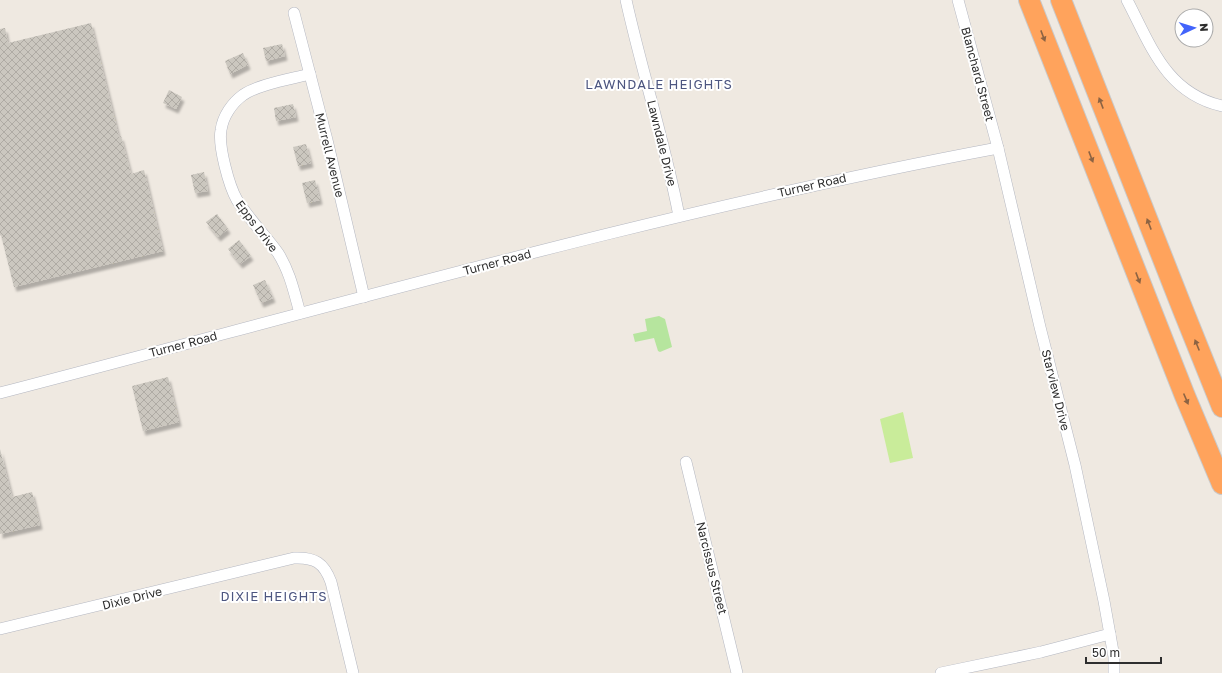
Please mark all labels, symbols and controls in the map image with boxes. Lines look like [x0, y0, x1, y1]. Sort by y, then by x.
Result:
north arrow [1174, 8, 1214, 48]
text: N [1198, 23, 1211, 32]
street label: Blanchard Street [958, 25, 998, 123]
one-way arrow [1041, 31, 1047, 43]
district label: LAWNDALE HEIGHTS [585, 76, 733, 92]
one-way arrow [1098, 96, 1104, 108]
street label: Lawndale Drive [644, 98, 680, 188]
street label: Murrell Avenue [312, 111, 348, 199]
one-way arrow [1088, 152, 1094, 164]
street label: Turner Road [776, 170, 848, 200]
street label: Epps Drive [233, 197, 281, 255]
one-way arrow [1145, 218, 1151, 230]
street label: Turner Road [461, 246, 533, 278]
one-way arrow [1136, 273, 1142, 285]
street label: Turner Road [147, 328, 219, 360]
one-way arrow [1193, 338, 1199, 350]
street label: Starview Drive [1039, 348, 1073, 432]
one-way arrow [1183, 394, 1189, 405]
street label: Narcissus Street [693, 520, 731, 616]
street label: Dixie Drive [101, 583, 164, 613]
district label: DIXIE HEIGHTS [220, 588, 328, 604]
scale bar [1086, 639, 1161, 665]
text: 50 m [1092, 645, 1120, 660]

